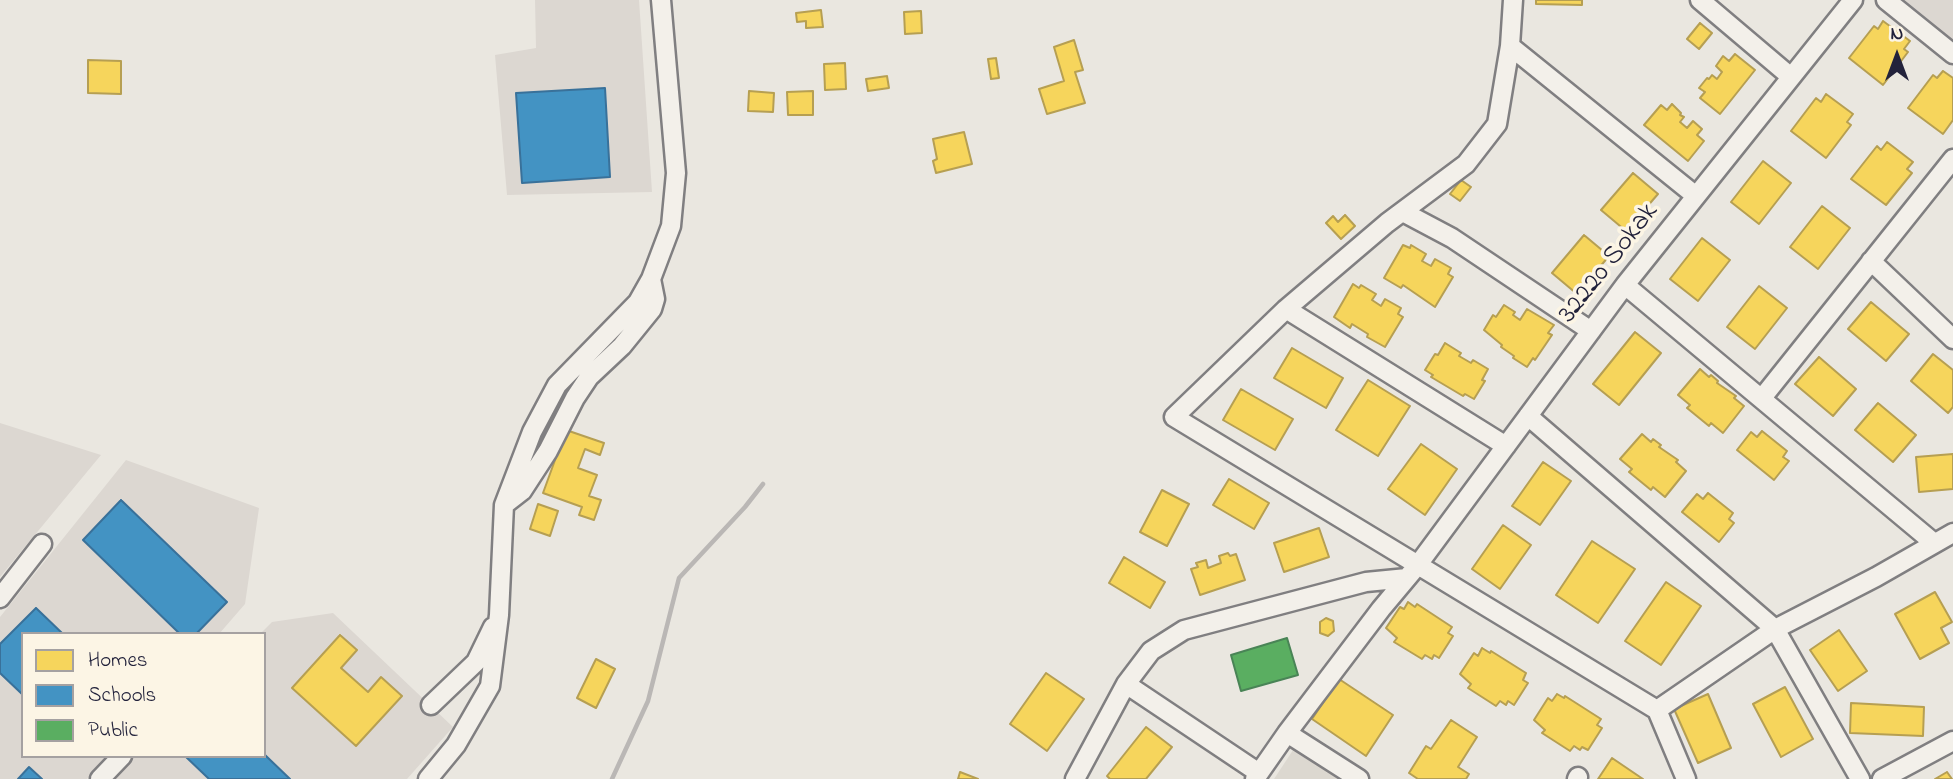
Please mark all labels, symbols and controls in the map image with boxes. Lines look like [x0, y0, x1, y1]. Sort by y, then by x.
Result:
north arrow [1862, 21, 1932, 91]
text: N [1891, 21, 1903, 48]
street label: 32220 Sokak [1553, 197, 1667, 331]
legend [21, 632, 266, 758]
text: Homes [88, 646, 148, 676]
text: Schools [88, 681, 156, 711]
text: Public [88, 716, 138, 746]

